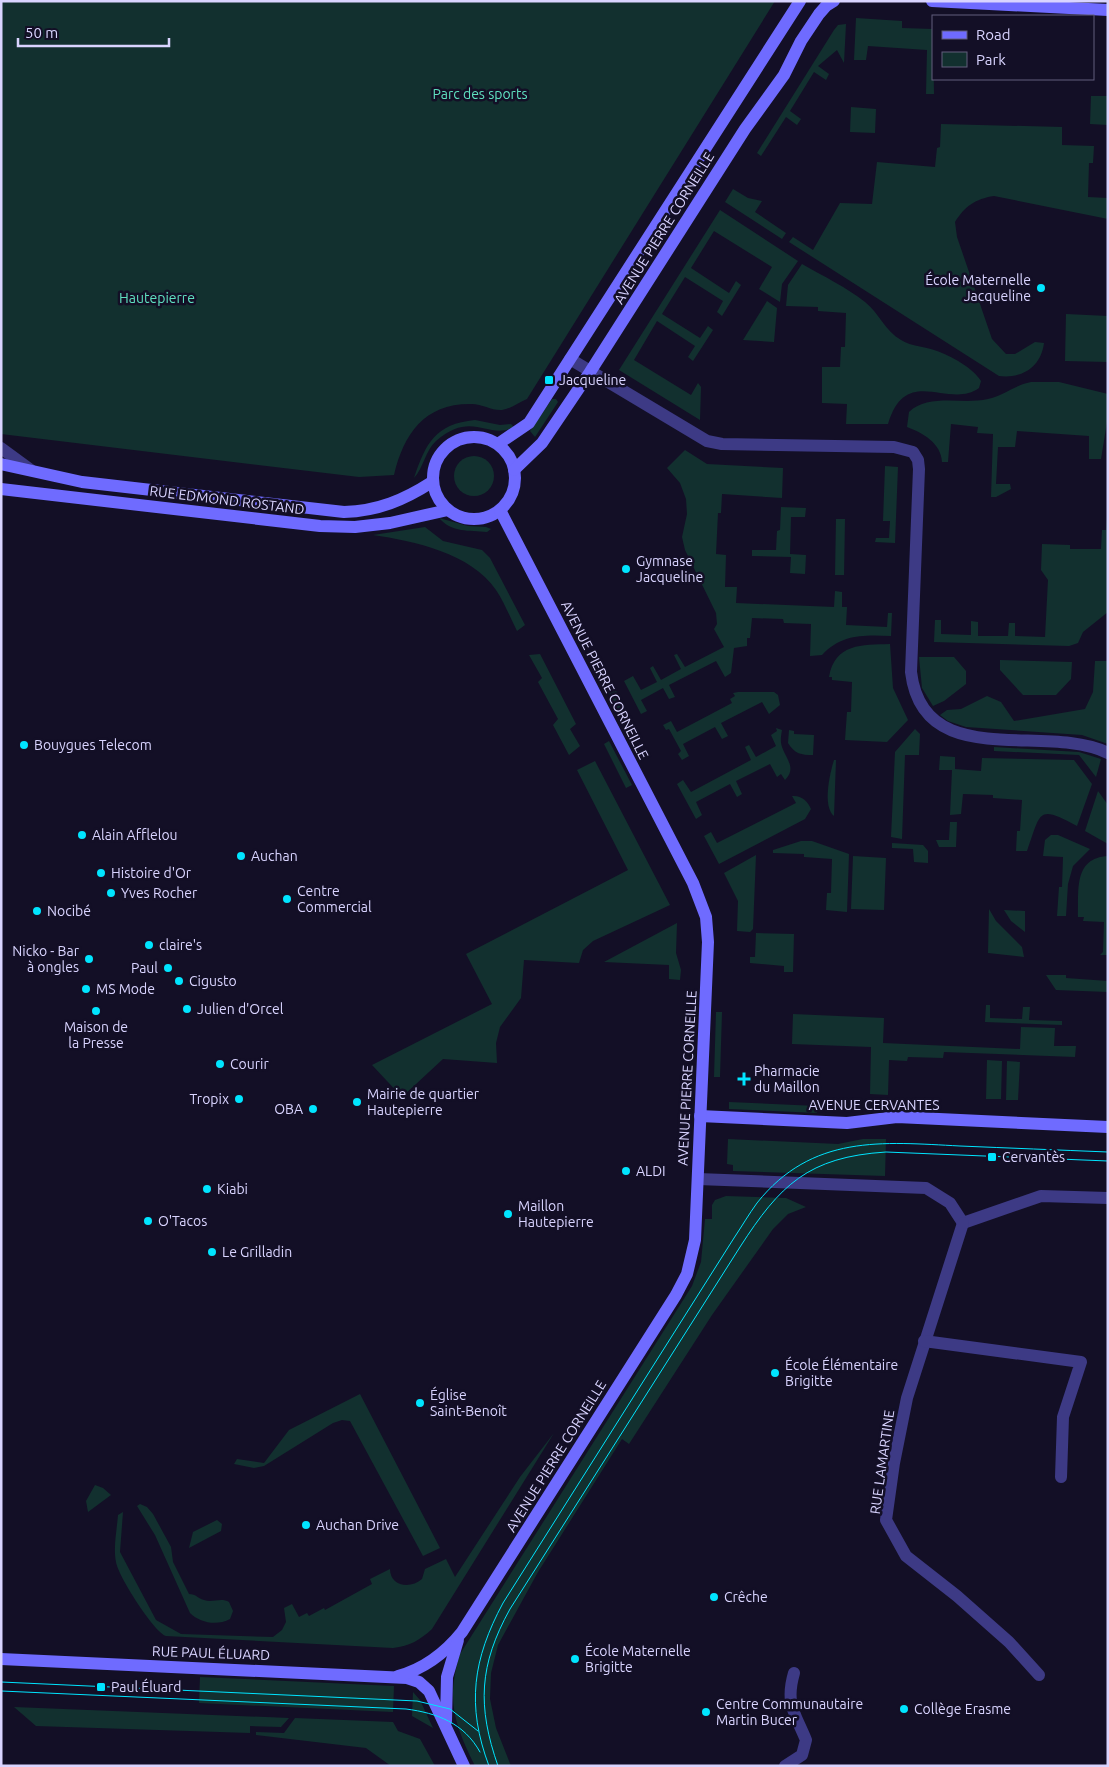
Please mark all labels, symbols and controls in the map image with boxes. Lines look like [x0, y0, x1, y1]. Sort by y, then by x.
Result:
scale bar [18, 15, 169, 47]
legend [932, 15, 1094, 80]
text: 50 m [25, 24, 58, 41]
text: Road [976, 26, 1011, 43]
text: Park [976, 51, 1006, 68]
park label: Parc des sports [433, 86, 528, 102]
street label: AVENUE PIERRE CORNEILLE [611, 149, 717, 307]
place label: École Maternelle Jacqueline [925, 271, 1031, 304]
marker: École Maternelle Jacqueline [1035, 282, 1047, 294]
park label: Hautepierre [119, 290, 195, 306]
place label: Jacqueline [559, 372, 626, 388]
marker: Jacqueline [543, 374, 555, 386]
street label: RUE EDMOND ROSTAND [149, 483, 306, 517]
place label: Gymnase Jacqueline [636, 553, 703, 585]
marker: Gymnase Jacqueline [620, 563, 632, 575]
street label: AVENUE PIERRE CORNEILLE [558, 598, 652, 762]
place label: Bouygues Telecom [34, 737, 152, 753]
marker: Bouygues Telecom [18, 739, 30, 751]
place label: Alain Afflelou [92, 827, 178, 843]
marker: Alain Afflelou [76, 829, 88, 841]
place label: Auchan [251, 848, 298, 864]
marker: Auchan [235, 850, 247, 862]
place label: Histoire d'Or [111, 865, 192, 881]
marker: Histoire d'Or [95, 867, 107, 879]
place label: Centre Commercial [297, 883, 372, 915]
place label: Yves Rocher [121, 885, 198, 901]
marker: Yves Rocher [105, 887, 117, 899]
marker: Centre Commercial [281, 893, 293, 905]
place label: Nocibé [47, 903, 91, 919]
marker: Nocibé [31, 905, 43, 917]
place label: claire's [159, 937, 202, 953]
marker: claire's [143, 939, 155, 951]
place label: Nicko - Bar à ongles [12, 943, 80, 975]
marker: Nicko - Bar à ongles [83, 953, 95, 965]
place label: Paul [131, 960, 158, 976]
marker: Paul [162, 962, 174, 974]
place label: Cigusto [189, 973, 237, 989]
marker: Cigusto [173, 975, 185, 987]
place label: MS Mode [96, 981, 155, 997]
marker: MS Mode [80, 983, 92, 995]
street label: AVENUE PIERRE CORNEILLE [674, 990, 700, 1166]
place label: Julien d'Orcel [197, 1001, 284, 1017]
marker: Julien d'Orcel [181, 1003, 193, 1015]
marker: Maison de la Presse [90, 1005, 102, 1017]
place label: Maison de la Presse [64, 1019, 128, 1051]
place label: Courir [230, 1056, 269, 1072]
marker: Courir [214, 1058, 226, 1070]
place label: Pharmacie du Maillon [754, 1063, 820, 1095]
marker: Pharmacie du Maillon [738, 1073, 750, 1085]
place label: Mairie de quartier Hautepierre [367, 1086, 480, 1118]
place label: Tropix [190, 1091, 229, 1107]
marker: Tropix [233, 1093, 245, 1105]
marker: Mairie de quartier Hautepierre [351, 1096, 363, 1108]
street label: AVENUE CERVANTES [808, 1097, 940, 1113]
place label: OBA [274, 1101, 303, 1117]
marker: OBA [307, 1103, 319, 1115]
place label: Cervantès [1002, 1149, 1065, 1165]
marker: Cervantès [986, 1151, 998, 1163]
place label: ALDI [636, 1163, 666, 1179]
marker: ALDI [620, 1165, 632, 1177]
place label: Kiabi [217, 1181, 248, 1197]
marker: Kiabi [201, 1183, 213, 1195]
place label: Maillon Hautepierre [518, 1198, 594, 1230]
marker: Maillon Hautepierre [502, 1208, 514, 1220]
place label: O'Tacos [158, 1213, 207, 1229]
marker: O'Tacos [142, 1215, 154, 1227]
place label: Le Grilladin [222, 1244, 292, 1260]
marker: Le Grilladin [206, 1246, 218, 1258]
place label: École Élémentaire Brigitte [785, 1356, 898, 1389]
marker: École Élémentaire Brigitte [769, 1367, 781, 1379]
street label: AVENUE PIERRE CORNEILLE [503, 1377, 609, 1535]
place label: Église Saint-Benoît [430, 1386, 507, 1419]
marker: Église Saint-Benoît [414, 1397, 426, 1409]
street label: RUE LAMARTINE [867, 1409, 897, 1515]
place label: Auchan Drive [316, 1517, 399, 1533]
marker: Auchan Drive [300, 1519, 312, 1531]
place label: Crêche [724, 1589, 768, 1605]
marker: Crêche [708, 1591, 720, 1603]
street label: RUE PAUL ÉLUARD [152, 1642, 271, 1663]
place label: École Maternelle Brigitte [585, 1642, 691, 1675]
marker: École Maternelle Brigitte [569, 1653, 581, 1665]
place label: Paul Éluard [111, 1678, 182, 1695]
marker: Paul Éluard [95, 1681, 107, 1693]
place label: Centre Communautaire Martin Bucer [716, 1696, 863, 1728]
place label: Collège Erasme [914, 1701, 1011, 1717]
marker: Collège Erasme [898, 1703, 910, 1715]
marker: Centre Communautaire Martin Bucer [700, 1706, 712, 1718]

